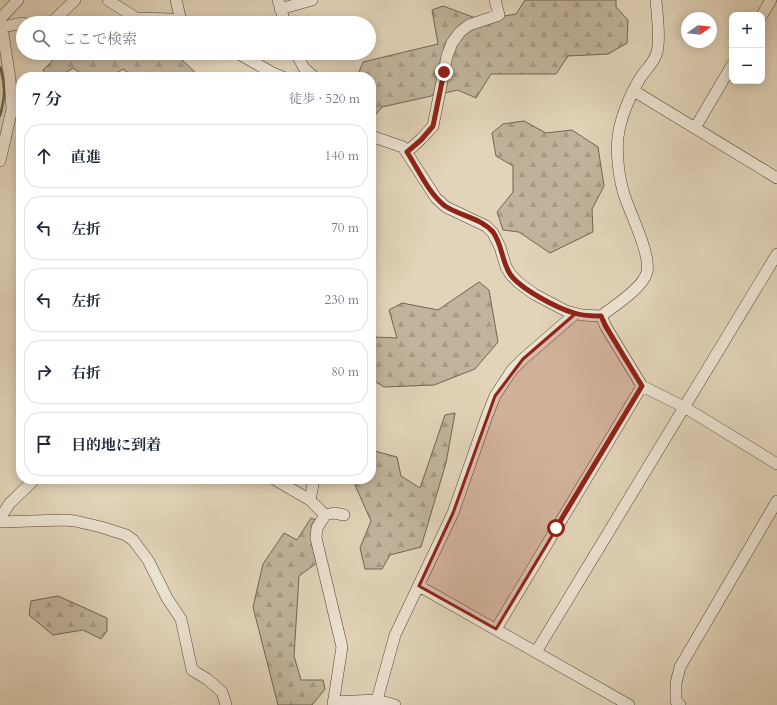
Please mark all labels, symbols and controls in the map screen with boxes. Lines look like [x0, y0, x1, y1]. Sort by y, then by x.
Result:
north arrow [681, 12, 717, 48]
map controls [729, 12, 765, 84]
button: + [729, 12, 765, 48]
search box [16, 16, 376, 60]
icon: search [30, 27, 52, 49]
text: ここで検索 [62, 29, 137, 49]
button: − [729, 48, 765, 84]
route end [435, 63, 453, 81]
text: 7 分 [32, 88, 62, 111]
text: 徒歩 · 520 m [289, 90, 360, 108]
icon: ahead [33, 145, 55, 167]
text: 直進 [71, 147, 101, 167]
text: 140 m [325, 147, 359, 165]
icon: left [33, 217, 55, 239]
text: 左折 [71, 219, 101, 239]
text: 70 m [331, 219, 359, 237]
icon: left [33, 289, 55, 311]
text: 左折 [71, 291, 101, 311]
text: 230 m [325, 291, 359, 309]
icon: right [33, 361, 55, 383]
text: 右折 [71, 363, 101, 383]
text: 80 m [331, 363, 359, 381]
icon: arrive [33, 433, 55, 455]
text: 目的地に到着 [71, 435, 161, 455]
route start [547, 519, 565, 537]

